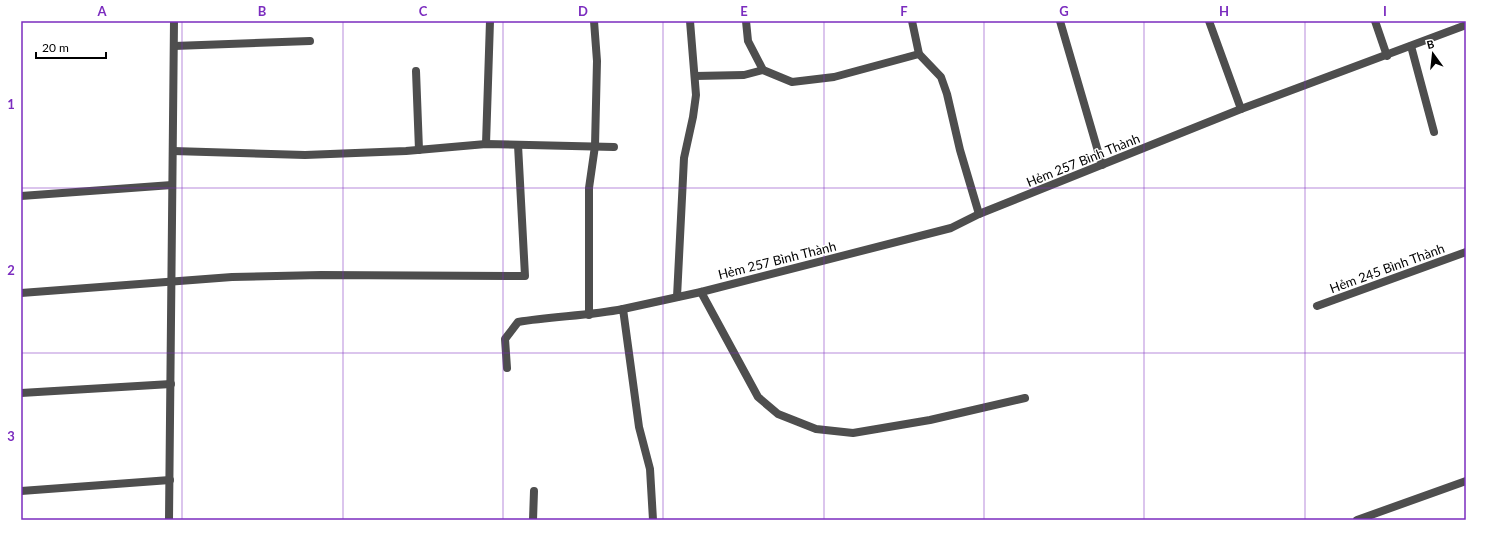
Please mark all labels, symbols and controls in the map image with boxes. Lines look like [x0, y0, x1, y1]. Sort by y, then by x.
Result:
text: A [96, 3, 107, 19]
text: B [258, 3, 267, 19]
text: C [419, 3, 428, 19]
text: D [578, 3, 588, 19]
text: E [740, 3, 748, 19]
text: F [900, 3, 908, 19]
text: G [1059, 3, 1069, 19]
text: H [1219, 3, 1229, 19]
text: I [1383, 3, 1387, 19]
scale bar [36, 34, 106, 60]
north arrow [1413, 34, 1453, 74]
text: B [1425, 37, 1435, 51]
text: 20 m [42, 40, 69, 55]
text: 1 [7, 96, 15, 112]
street label: Hẻm 257 Bình Thành [1024, 130, 1142, 190]
street label: Hẻm 257 Bình Thành [716, 238, 838, 282]
street label: Hẻm 245 Bình Thành [1327, 240, 1447, 296]
text: 2 [7, 262, 15, 278]
text: 3 [7, 428, 15, 444]

